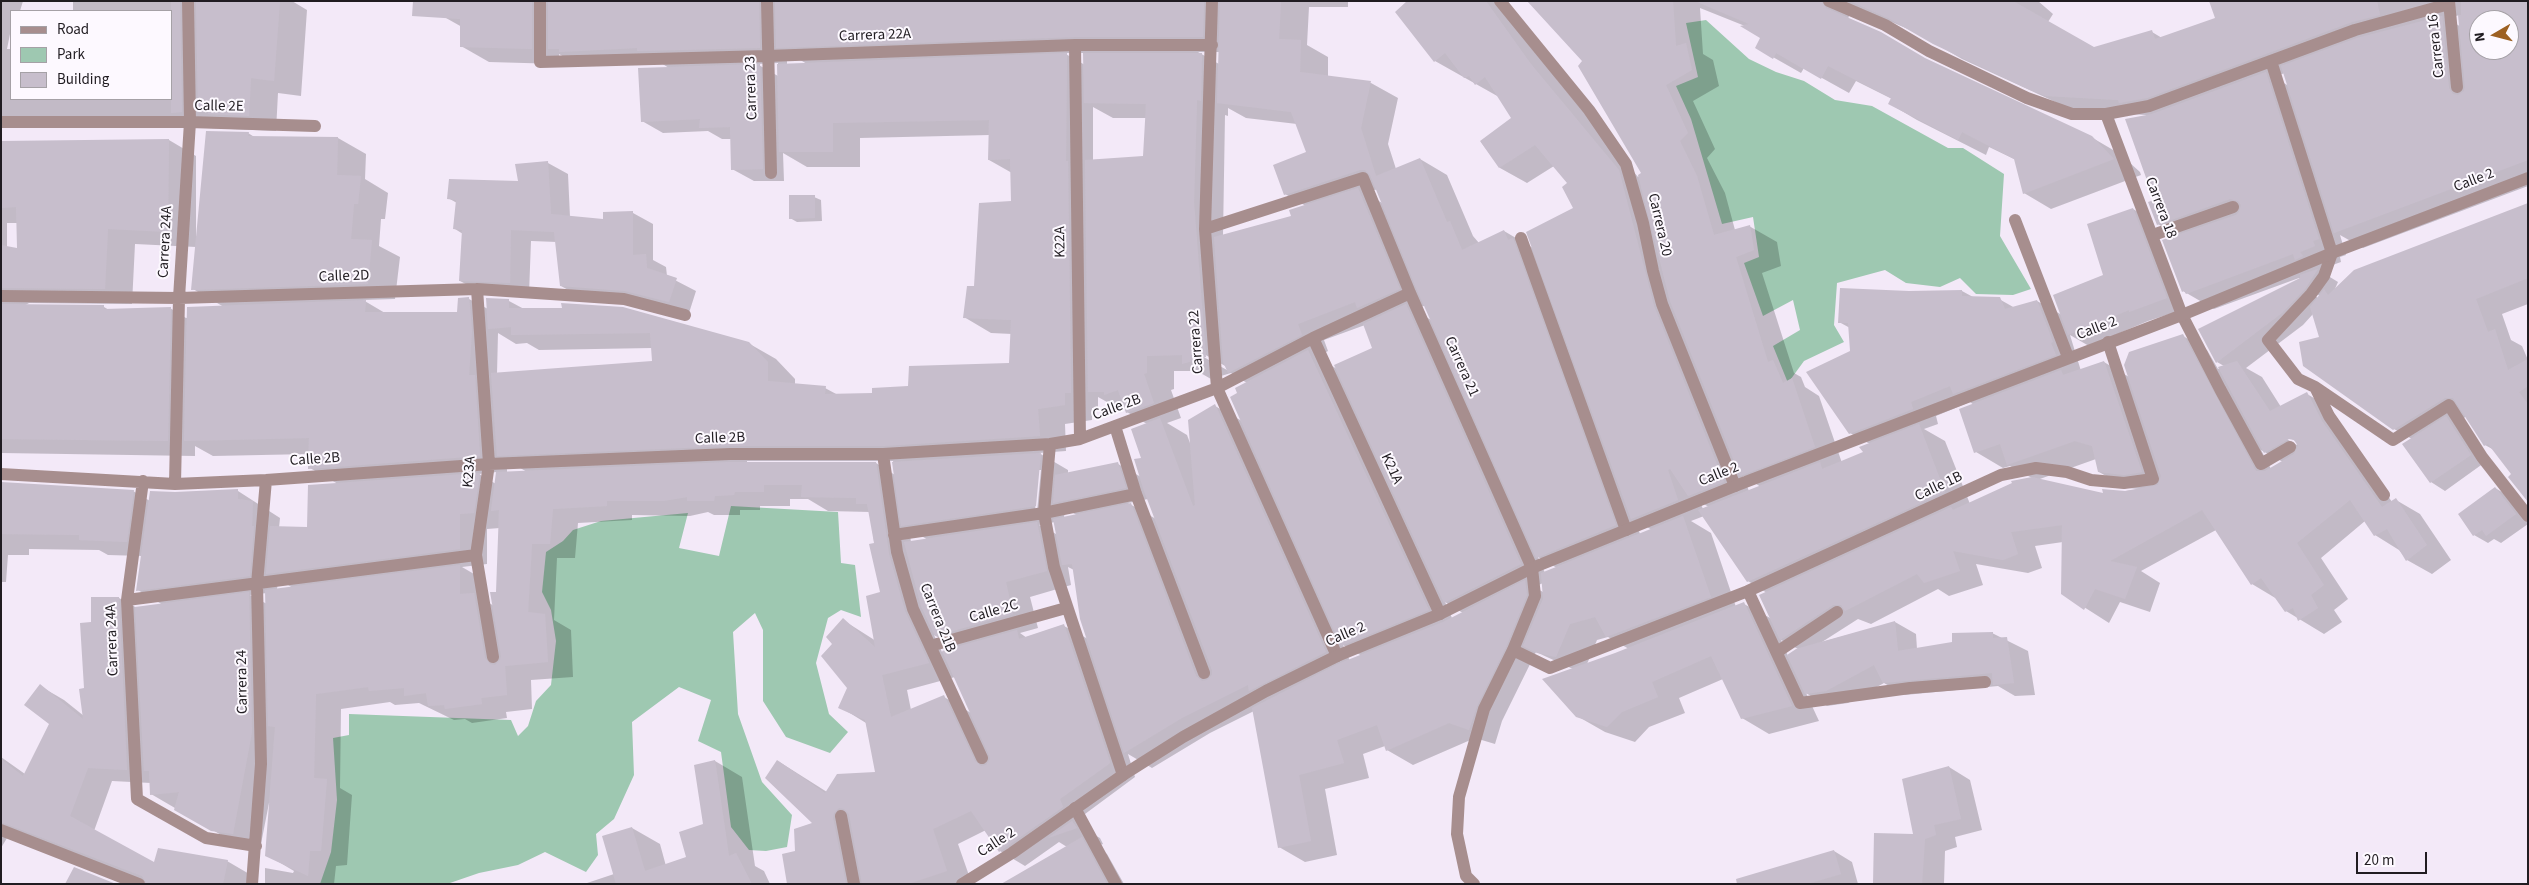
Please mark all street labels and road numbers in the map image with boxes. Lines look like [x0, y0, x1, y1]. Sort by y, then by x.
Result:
street label: Carrera 16 [2425, 13, 2449, 79]
street label: Carrera 22A [839, 26, 911, 46]
street label: Carrera 23 [742, 56, 762, 120]
street label: Calle 2E [194, 98, 244, 116]
street label: Calle 2 [2451, 165, 2497, 197]
street label: Carrera 18 [2140, 175, 2180, 241]
street label: Carrera 20 [1643, 192, 1675, 258]
street label: Carrera 24A [155, 205, 177, 279]
street label: K22A [1052, 226, 1070, 258]
street label: Calle 2D [318, 267, 370, 287]
street label: Carrera 22 [1186, 309, 1208, 375]
street label: Calle 2 [2074, 313, 2120, 345]
street label: Carrera 21 [1440, 334, 1482, 400]
street label: Calle 2B [1090, 391, 1144, 425]
street label: Calle 2B [694, 429, 746, 449]
street label: Calle 2B [289, 449, 341, 471]
street label: K21A [1376, 451, 1406, 487]
street label: K23A [460, 455, 480, 489]
street label: Calle 2 [1696, 459, 1742, 491]
street label: Calle 1B [1912, 468, 1966, 506]
street label: Carrera 21B [915, 581, 959, 655]
street label: Calle 2C [967, 596, 1021, 628]
street label: Carrera 24A [103, 604, 123, 676]
street label: Calle 2 [1323, 619, 1369, 651]
street label: Carrera 24 [233, 650, 253, 714]
street label: Calle 2 [975, 824, 1019, 862]

